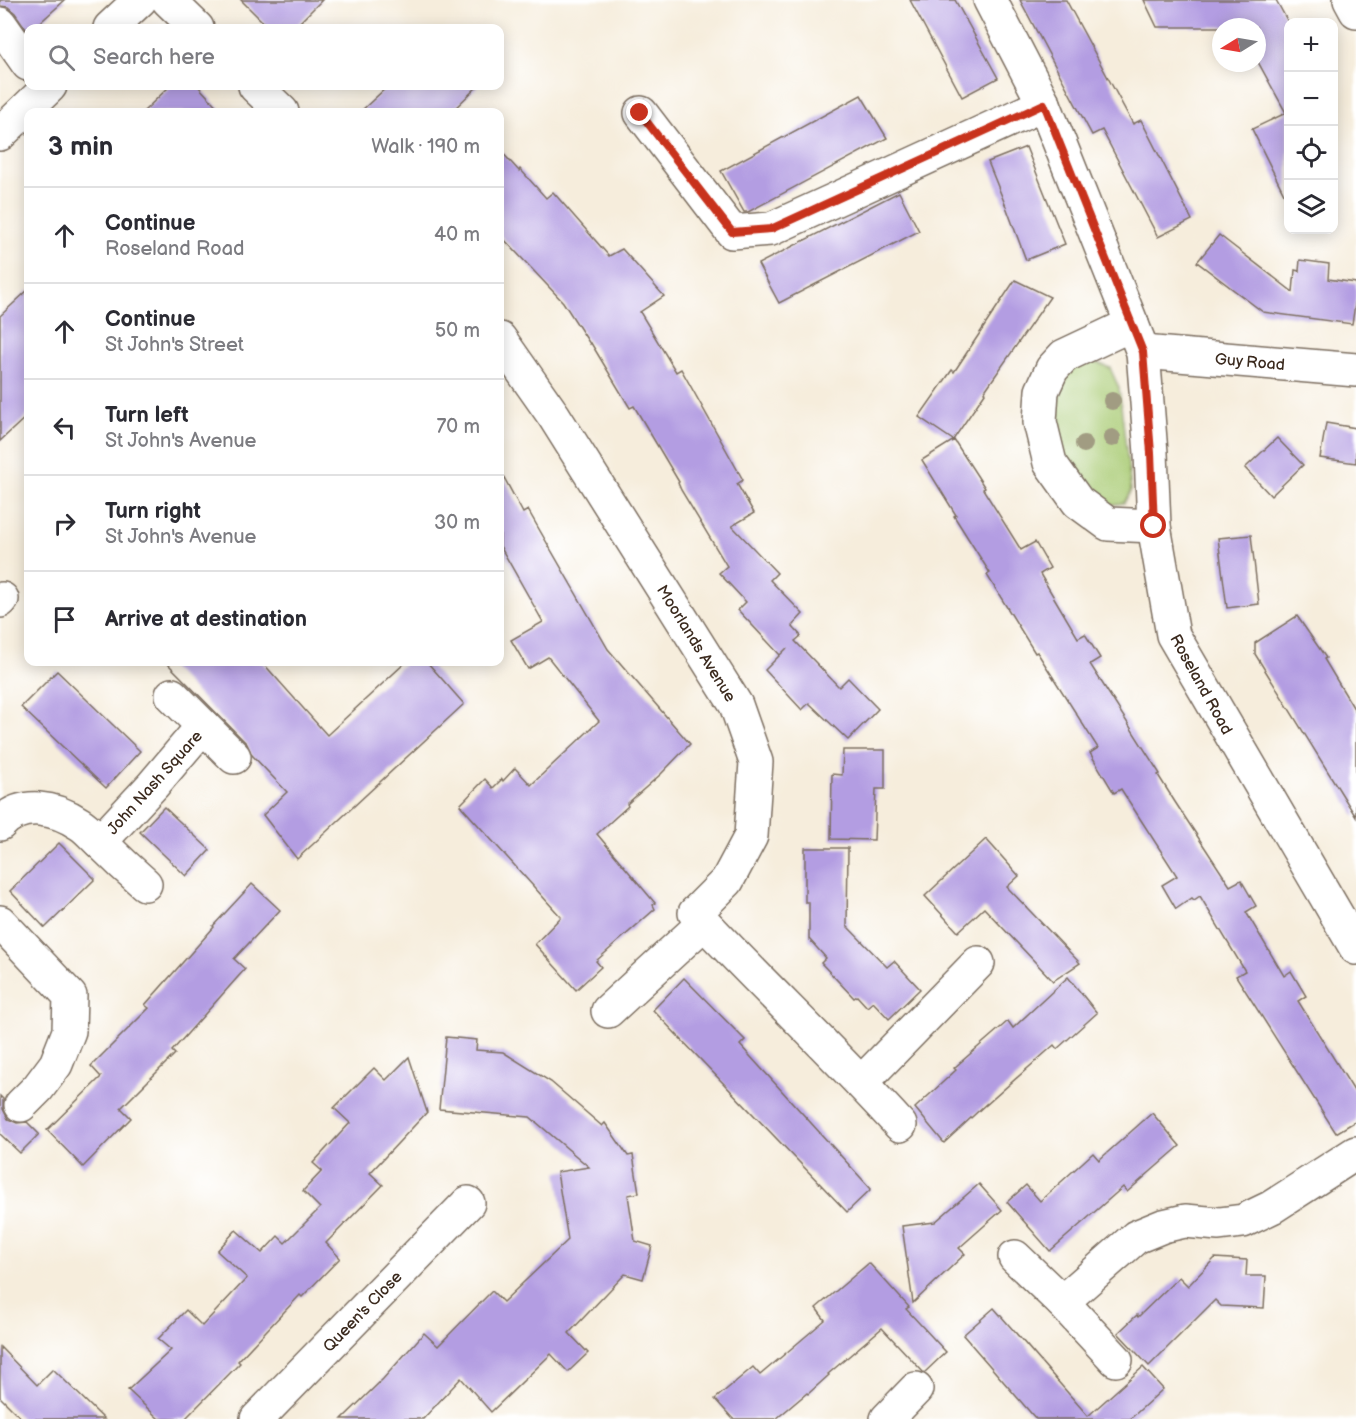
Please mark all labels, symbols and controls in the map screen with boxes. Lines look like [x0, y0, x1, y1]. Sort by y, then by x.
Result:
north arrow [1212, 18, 1266, 72]
map controls [1284, 18, 1338, 234]
button: + [1284, 18, 1338, 72]
search box [24, 24, 504, 90]
icon: search [45, 41, 78, 74]
text: Search here [93, 44, 215, 71]
button: − [1284, 72, 1338, 126]
route end [626, 99, 652, 125]
button: locate [1284, 126, 1338, 180]
text: 3 min [48, 132, 113, 163]
text: Walk · 190 m [371, 135, 480, 159]
button: layers [1284, 180, 1338, 234]
text: Continue [105, 210, 195, 237]
icon: ahead [48, 219, 81, 252]
text: 40 m [434, 223, 480, 247]
text: Roseland Road [105, 237, 244, 261]
text: Continue [105, 306, 195, 333]
icon: ahead [48, 315, 81, 348]
text: 50 m [435, 319, 480, 343]
text: St John's Street [105, 333, 244, 357]
street label: Guy Road [1214, 350, 1286, 375]
text: Turn left [105, 402, 189, 429]
icon: left [48, 411, 81, 444]
text: 70 m [436, 415, 480, 439]
text: St John's Avenue [105, 429, 256, 453]
text: Turn right [105, 498, 201, 525]
icon: right [48, 507, 81, 540]
text: 30 m [434, 511, 480, 535]
route start [1140, 512, 1166, 538]
text: St John's Avenue [105, 525, 256, 549]
street label: Moorlands Avenue [652, 582, 740, 706]
icon: arrive [48, 603, 81, 636]
text: Arrive at destination [105, 606, 307, 633]
street label: Roseland Road [1165, 631, 1236, 738]
street label: John Nash Square [104, 727, 207, 839]
street label: Queen's Close [320, 1267, 407, 1356]

